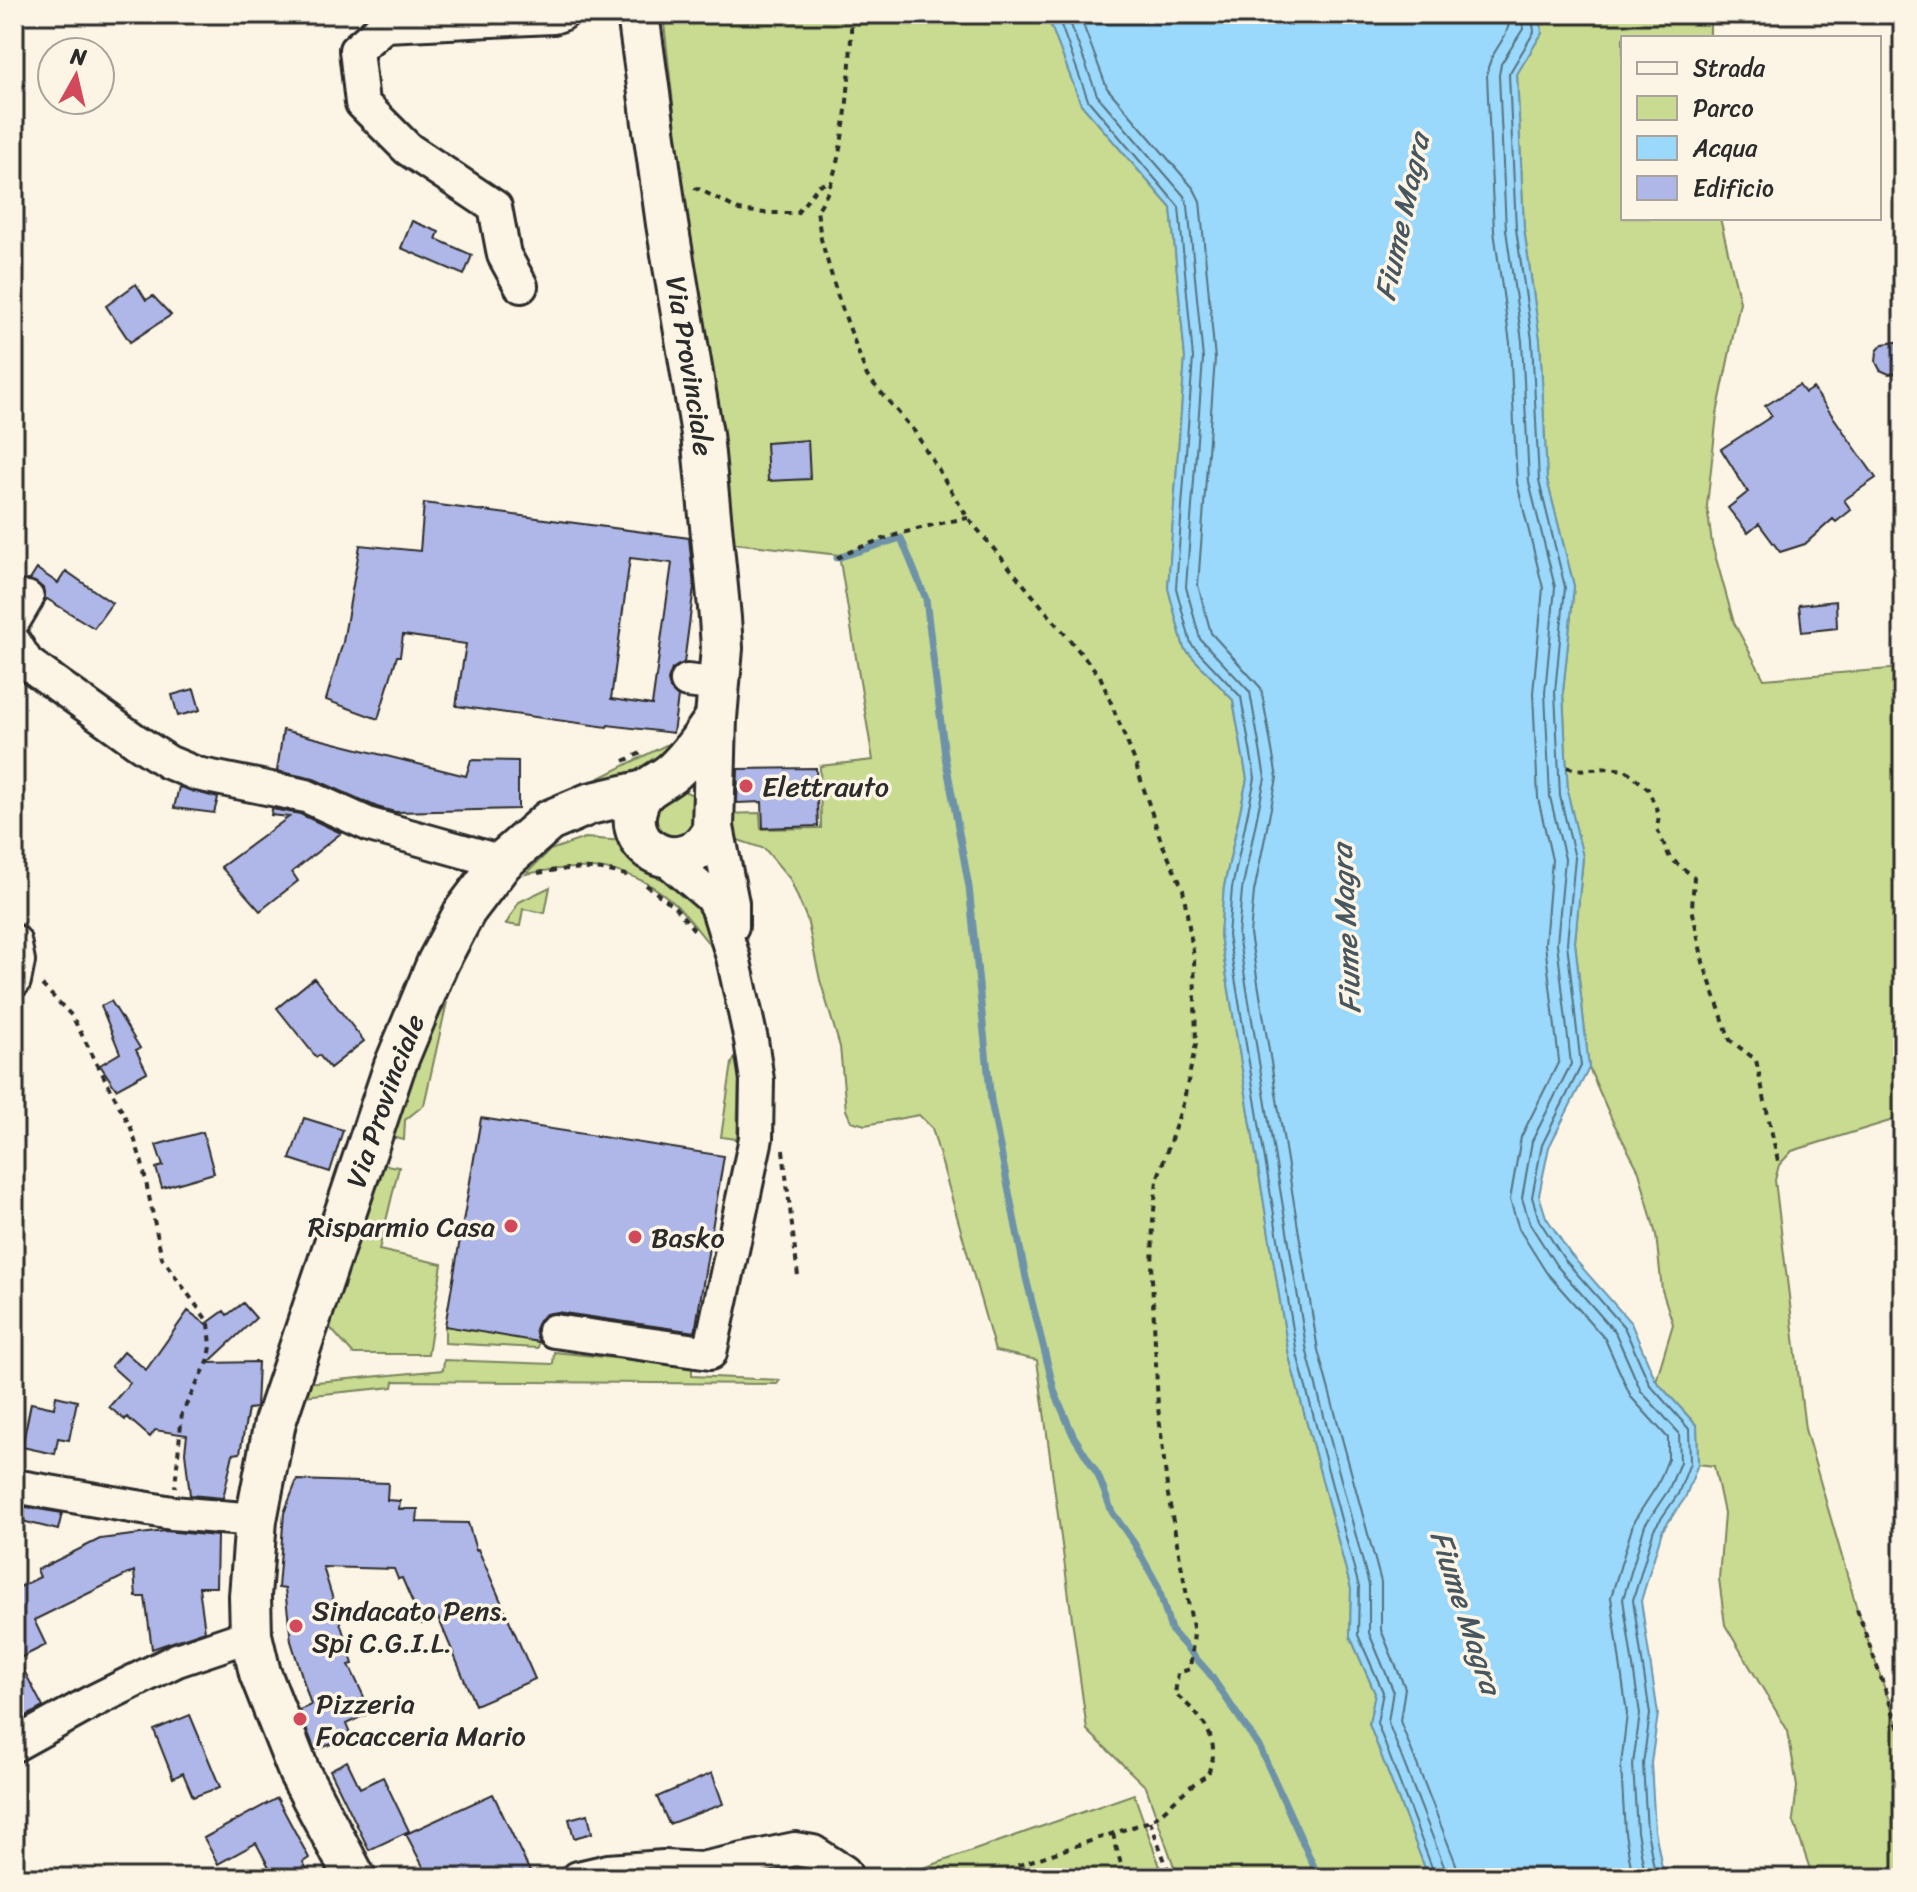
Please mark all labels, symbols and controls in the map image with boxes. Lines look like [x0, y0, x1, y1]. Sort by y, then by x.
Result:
north arrow [36, 36, 116, 116]
text: N [67, 36, 90, 77]
legend [1621, 36, 1881, 220]
text: Strada [1693, 47, 1766, 89]
text: Parco [1693, 87, 1754, 129]
water label: Fiume Magra [1358, 125, 1447, 305]
text: Acqua [1692, 127, 1758, 169]
text: Edificio [1693, 167, 1774, 209]
street label: Via Provinciale [651, 273, 728, 458]
place label: Elettrauto [762, 762, 889, 811]
marker: Elettrauto [737, 777, 755, 795]
water label: Fiume Magra [1314, 839, 1377, 1015]
street label: Via Provinciale [332, 1006, 439, 1194]
place label: Risparmio Casa [308, 1202, 495, 1251]
place label: Basko [651, 1213, 725, 1262]
marker: Risparmio Casa [502, 1217, 520, 1235]
marker: Basko [626, 1228, 644, 1246]
water label: Fiume Magra [1414, 1523, 1519, 1705]
place label: Sindacato Pens. Spi C.G.I.L. [312, 1586, 509, 1667]
marker: Sindacato Pens. Spi C.G.I.L. [287, 1617, 305, 1635]
place label: Pizzeria Focacceria Mario [316, 1679, 526, 1760]
marker: Pizzeria Focacceria Mario [291, 1710, 309, 1728]

